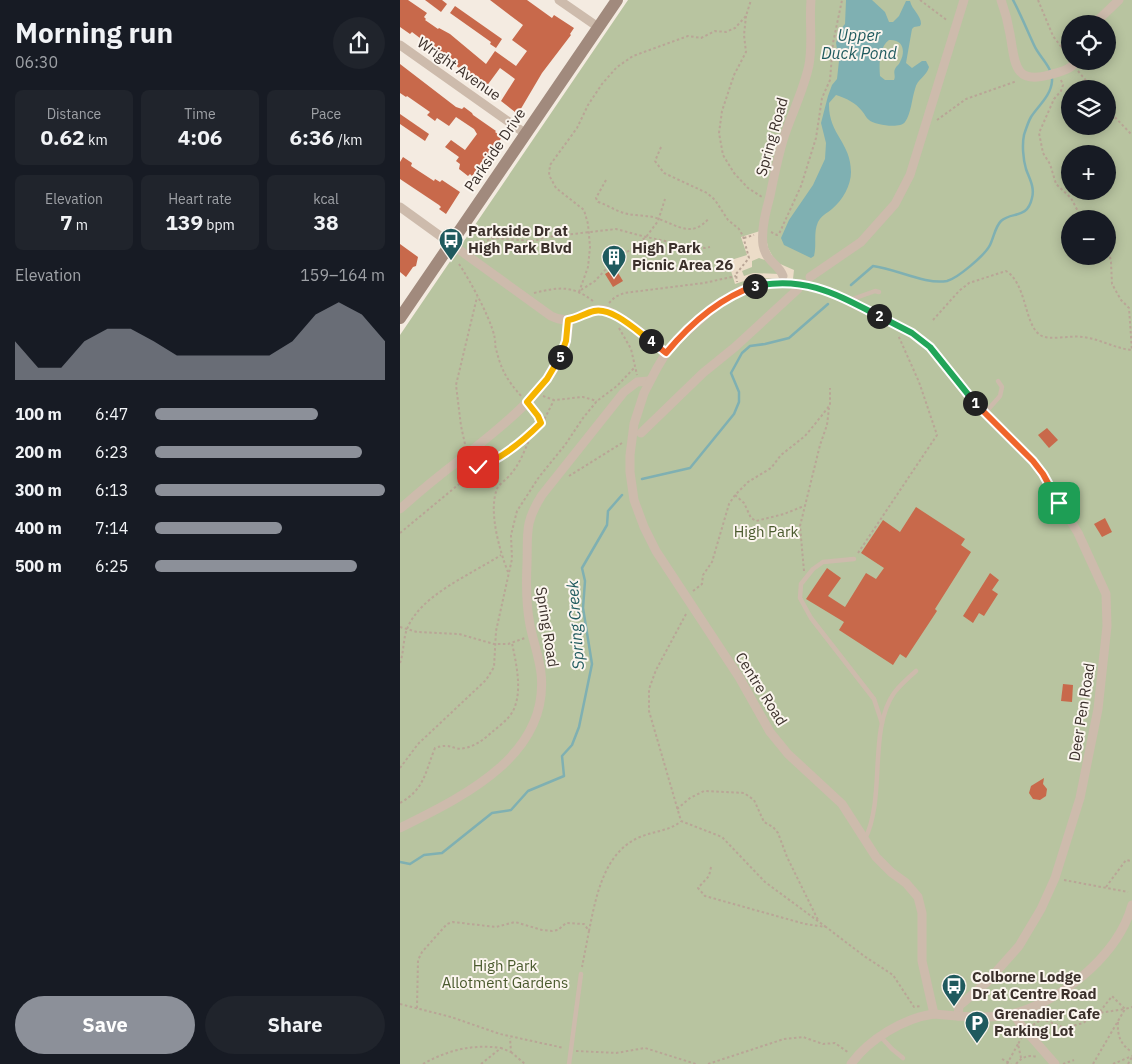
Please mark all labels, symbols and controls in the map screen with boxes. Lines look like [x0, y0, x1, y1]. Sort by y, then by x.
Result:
text: Morning run [15, 14, 173, 51]
map controls [1061, 15, 1116, 265]
button: locate [1061, 15, 1116, 70]
button: share [333, 17, 385, 69]
water label: Upper Duck Pond [821, 25, 897, 63]
street label: Wright Avenue [414, 33, 505, 104]
text: 06:30 [15, 52, 58, 72]
button: layers [1061, 80, 1116, 135]
street label: Spring Road [751, 95, 792, 178]
street label: Parkside Drive [460, 104, 529, 195]
text: Distance [47, 105, 101, 123]
text: Time [184, 105, 216, 123]
text: Pace [311, 105, 341, 123]
text: 0.62 [40, 123, 85, 151]
text: 4:06 [178, 123, 222, 151]
text: 6:36 [289, 123, 334, 151]
text: km [85, 131, 108, 149]
text: /km [334, 131, 363, 149]
button: + [1061, 145, 1116, 200]
text: Elevation [45, 190, 103, 208]
text: Heart rate [168, 190, 232, 208]
text: kcal [313, 190, 339, 208]
text: 7 [60, 208, 73, 236]
text: 139 [165, 208, 203, 236]
text: 38 [313, 208, 339, 236]
button: − [1061, 210, 1116, 265]
text: m [73, 216, 88, 234]
text: bpm [203, 216, 235, 234]
place label: Parkside Dr at High Park Blvd [468, 221, 572, 257]
bus stop icon: Parkside Dr at High Park Blvd [438, 227, 464, 261]
place label: High Park Picnic Area 26 [632, 238, 733, 274]
building icon: High Park Picnic Area 26 [601, 244, 627, 278]
text: Elevation [15, 265, 81, 285]
text: 159–164 m [300, 265, 385, 285]
pin: 3 [742, 274, 768, 298]
text: 3 [751, 277, 760, 295]
pin: 2 [866, 304, 892, 328]
text: 2 [875, 307, 884, 325]
pin: 4 [638, 328, 664, 354]
text: 4 [647, 332, 656, 350]
pin: 5 [548, 344, 572, 370]
text: 5 [556, 348, 565, 366]
pin: 1 [962, 390, 988, 416]
text: 1 [971, 394, 980, 412]
text: 100 m [15, 404, 62, 424]
text: 6:47 [95, 404, 128, 424]
text: 200 m [15, 442, 62, 462]
text: 6:23 [95, 442, 128, 462]
pin [457, 446, 499, 488]
icon: check [464, 453, 492, 481]
text: 300 m [15, 480, 62, 500]
text: 6:13 [95, 480, 128, 500]
pin [1038, 482, 1080, 524]
icon: arrive [1045, 489, 1073, 517]
text: 400 m [15, 518, 62, 538]
text: 7:14 [95, 518, 128, 538]
park label: High Park [734, 522, 798, 541]
text: 500 m [15, 556, 62, 576]
text: 6:25 [95, 556, 128, 576]
water label: Spring Creek [562, 579, 588, 670]
street label: Spring Road [532, 585, 563, 668]
street label: Centre Road [731, 648, 791, 729]
street label: Deer Pen Road [1064, 661, 1099, 762]
park label: High Park Allotment Gardens [442, 956, 568, 992]
place label: Colborne Lodge Dr at Centre Road [972, 967, 1097, 1003]
bus stop icon: Colborne Lodge Dr at Centre Road [941, 973, 967, 1007]
button: Save [15, 996, 195, 1054]
button: Share [205, 996, 385, 1054]
place label: Grenadier Cafe Parking Lot [994, 1004, 1100, 1040]
parking icon: Grenadier Cafe Parking Lot [964, 1010, 990, 1044]

